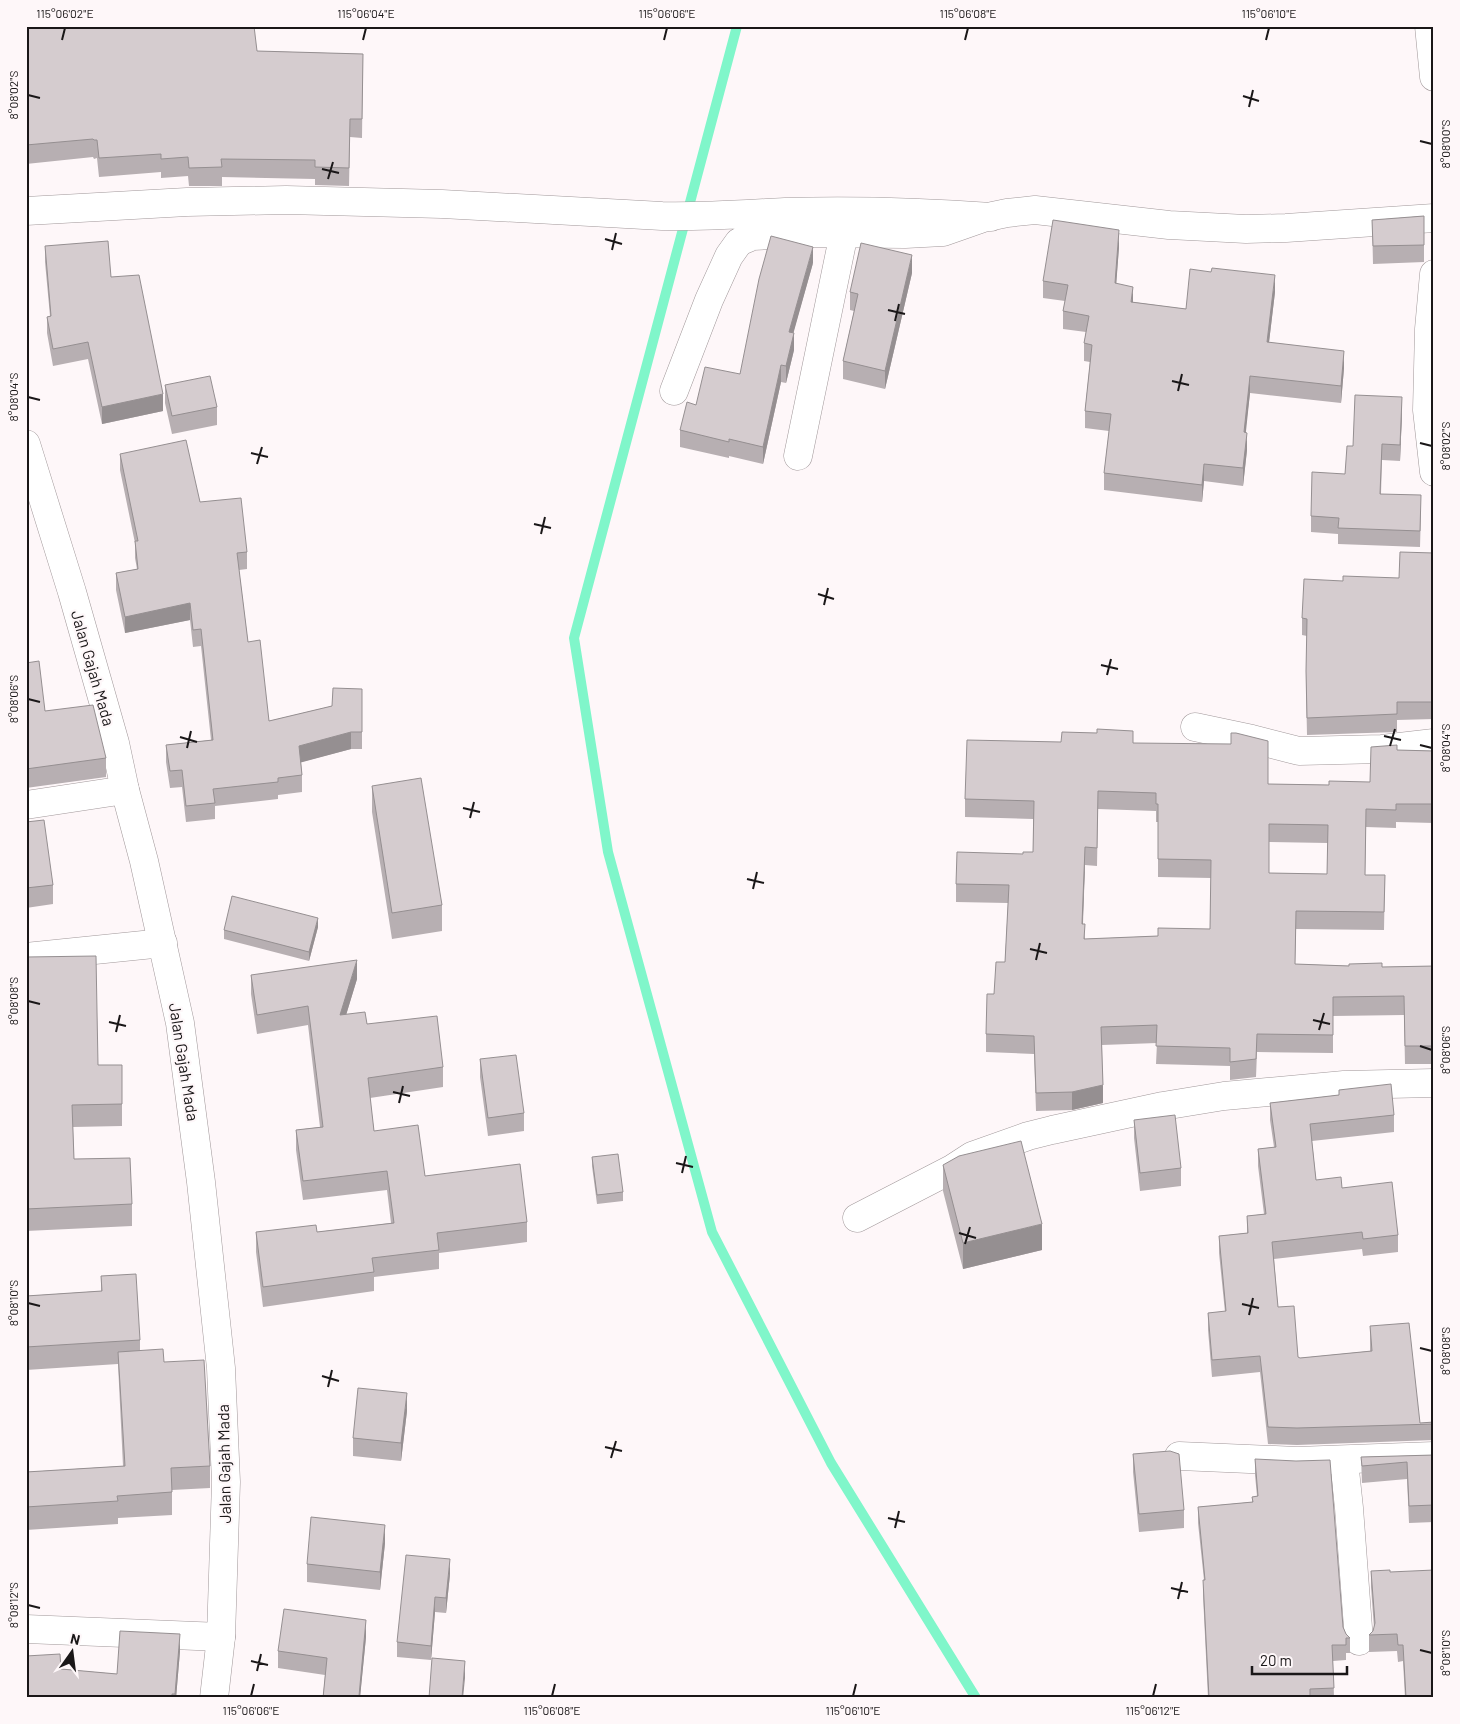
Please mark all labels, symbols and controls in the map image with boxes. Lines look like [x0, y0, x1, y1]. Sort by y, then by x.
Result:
text: 115°06'02"E [36, 6, 94, 20]
text: 115°06'04"E [337, 6, 395, 20]
text: 115°06'06"E [638, 6, 696, 20]
text: 115°06'08"E [939, 6, 997, 20]
text: 115°06'10"E [1241, 6, 1297, 20]
text: 8°08'02"S [6, 71, 20, 119]
text: 8°08'00"S [1438, 119, 1452, 169]
text: 8°08'04"S [6, 373, 20, 421]
text: 8°08'02"S [1438, 422, 1452, 470]
street label: Jalan Gajah Mada [68, 608, 119, 728]
text: 8°08'06"S [6, 675, 20, 723]
text: 8°08'04"S [1438, 724, 1452, 772]
text: 8°08'08"S [6, 977, 20, 1025]
street label: Jalan Gajah Mada [166, 1001, 203, 1122]
text: 8°08'06"S [1438, 1026, 1452, 1074]
text: 8°08'10"S [6, 1280, 20, 1326]
text: 8°08'08"S [1438, 1327, 1452, 1375]
street label: Jalan Gajah Mada [213, 1404, 234, 1524]
text: 8°08'12"S [6, 1582, 20, 1628]
north arrow [48, 1626, 98, 1676]
text: N [69, 1630, 82, 1648]
text: 8°08'10"S [1438, 1630, 1452, 1676]
scale bar [1252, 1644, 1348, 1676]
text: 20 m [1260, 1651, 1292, 1669]
text: 115°06'06"E [222, 1703, 280, 1717]
text: 115°06'08"E [523, 1703, 581, 1717]
text: 115°06'10"E [825, 1703, 881, 1717]
text: 115°06'12"E [1126, 1703, 1180, 1717]

